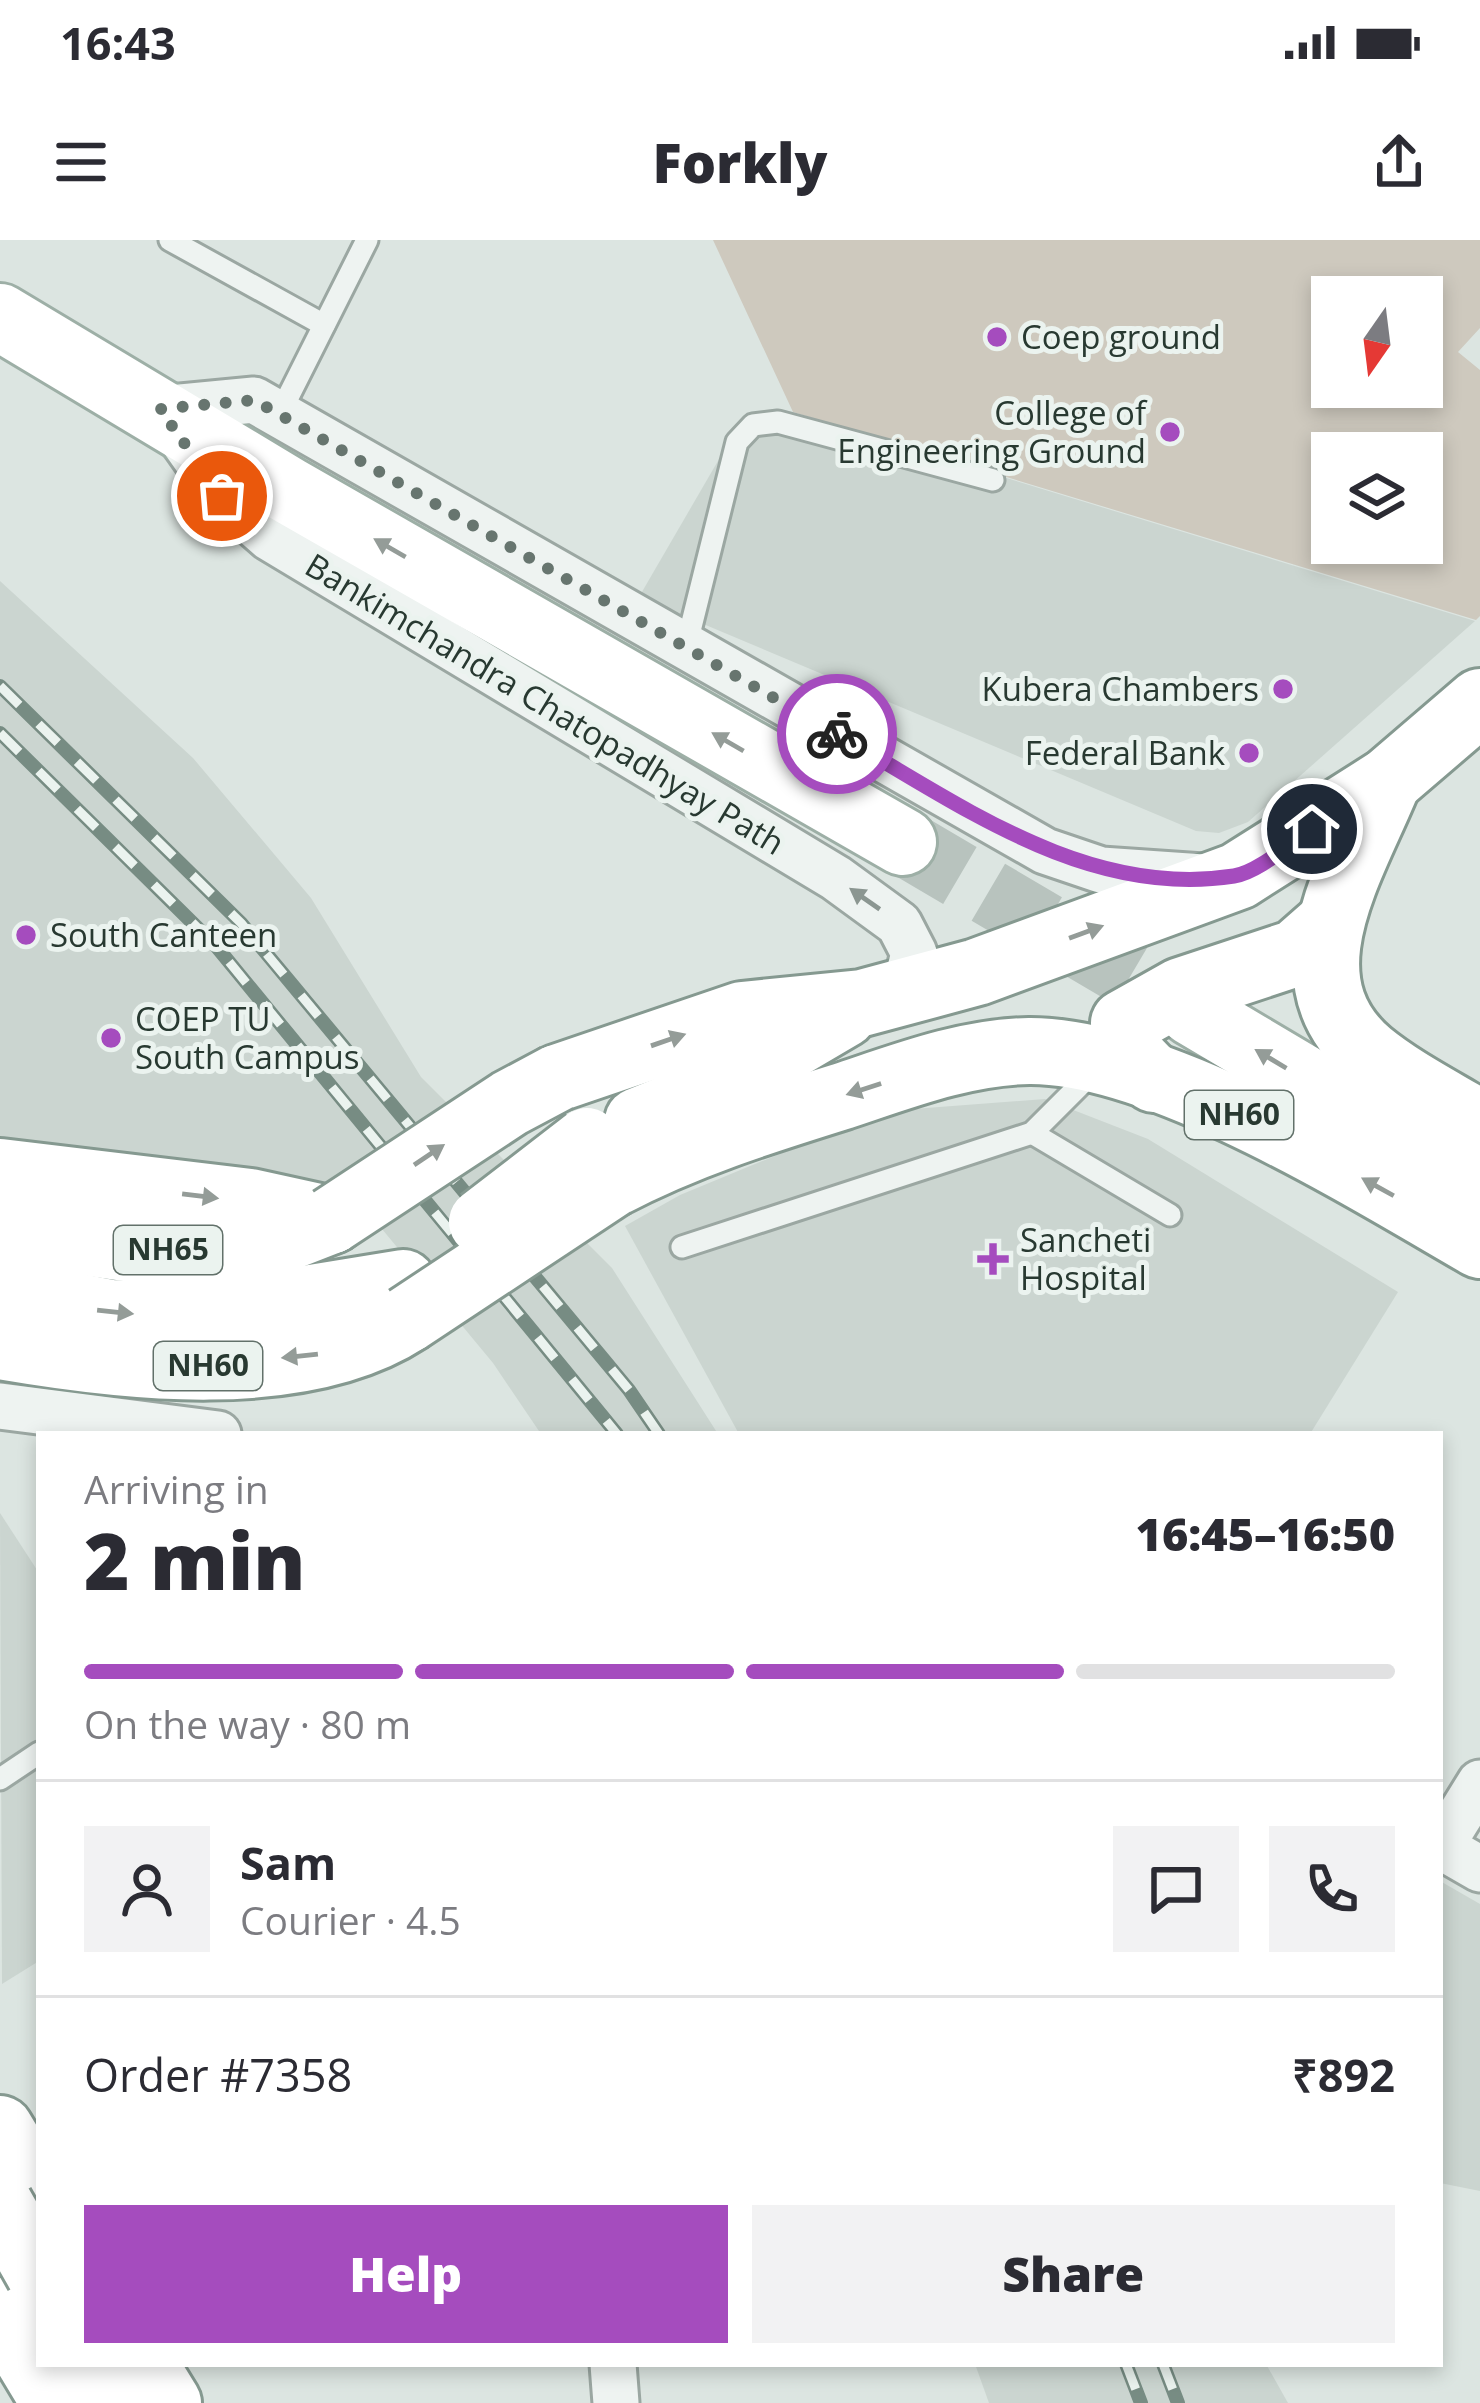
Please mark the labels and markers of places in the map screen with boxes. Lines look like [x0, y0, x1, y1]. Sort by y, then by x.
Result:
place label: Coep ground [1021, 314, 1221, 359]
marker: Coep ground [984, 324, 1010, 350]
place label: College of Engineering Ground [837, 390, 1148, 473]
marker: College of Engineering Ground [1157, 419, 1183, 445]
pin [171, 445, 273, 547]
place label: Kubera Chambers [982, 666, 1259, 711]
marker: Kubera Chambers [1270, 676, 1296, 702]
place label: Federal Bank [1025, 730, 1226, 775]
marker: Federal Bank [1236, 740, 1262, 766]
pin [1261, 778, 1363, 880]
place label: South Canteen [50, 912, 277, 957]
marker: South Canteen [13, 922, 39, 948]
place label: COEP TU South Campus [135, 996, 360, 1079]
marker: COEP TU South Campus [98, 1025, 124, 1051]
place label: Sancheti Hospital [1020, 1217, 1151, 1300]
marker: Sancheti Hospital [977, 1243, 1009, 1275]

